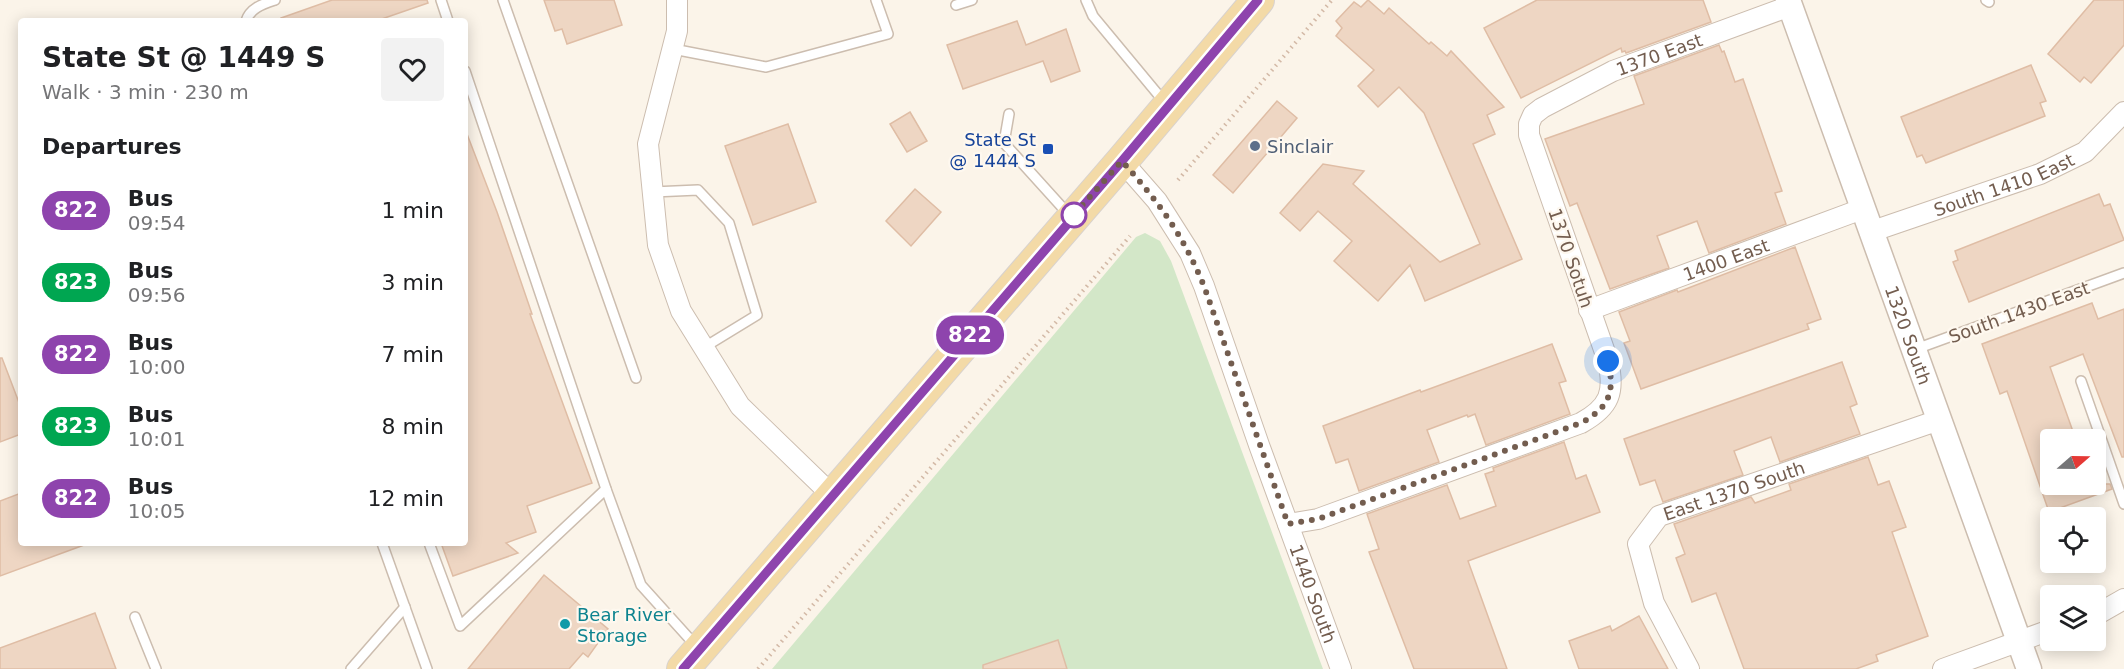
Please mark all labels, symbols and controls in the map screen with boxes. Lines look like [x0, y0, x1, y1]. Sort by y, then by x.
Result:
street label: 1370 East [1613, 29, 1705, 80]
button: heart [381, 38, 444, 101]
text: State St @ 1449 S [42, 41, 325, 74]
text: Walk · 3 min · 230 m [42, 80, 249, 104]
place label: State St @ 1444 S [949, 129, 1036, 171]
text: Departures [42, 134, 182, 159]
place label: Sinclair [1267, 136, 1334, 157]
marker: Sinclair [1248, 139, 1262, 153]
marker: State St @ 1444 S [1041, 142, 1055, 156]
street label: South 1410 East [1931, 148, 2078, 220]
text: Bus [128, 186, 173, 211]
text: 822 [54, 198, 98, 222]
text: 1 min [382, 198, 444, 223]
unlabelled marker [1061, 202, 1087, 228]
street label: 1370 Sotuh [1544, 205, 1598, 311]
text: 09:54 [128, 211, 185, 235]
street label: 1400 East [1680, 234, 1772, 285]
text: Bus [128, 258, 173, 283]
text: 823 [54, 270, 98, 294]
text: 3 min [382, 270, 444, 295]
street label: South 1430 East [1946, 277, 2092, 347]
street label: 1320 South [1881, 282, 1936, 387]
text: 09:56 [128, 283, 185, 307]
line badge: 822 [936, 316, 1004, 354]
text: 822 [948, 323, 992, 347]
text: Bus [128, 330, 173, 355]
text: 822 [54, 342, 98, 366]
text: 7 min [382, 342, 444, 367]
your location [1593, 346, 1623, 376]
text: 10:00 [128, 355, 185, 379]
text: Bus [128, 402, 173, 427]
text: 823 [54, 414, 98, 438]
text: 8 min [382, 414, 444, 439]
text: 10:01 [128, 427, 185, 451]
north arrow [2040, 429, 2106, 495]
map controls [2040, 429, 2106, 651]
street label: East 1370 South [1660, 456, 1808, 524]
text: Bus [128, 474, 173, 499]
text: 822 [54, 486, 98, 510]
text: 12 min [368, 486, 444, 511]
text: 10:05 [128, 499, 185, 523]
button: locate [2040, 507, 2106, 573]
street label: 1440 South [1286, 541, 1341, 646]
button: layers [2040, 585, 2106, 651]
place label: Bear River Storage [577, 604, 672, 646]
marker: Bear River Storage [558, 617, 572, 631]

